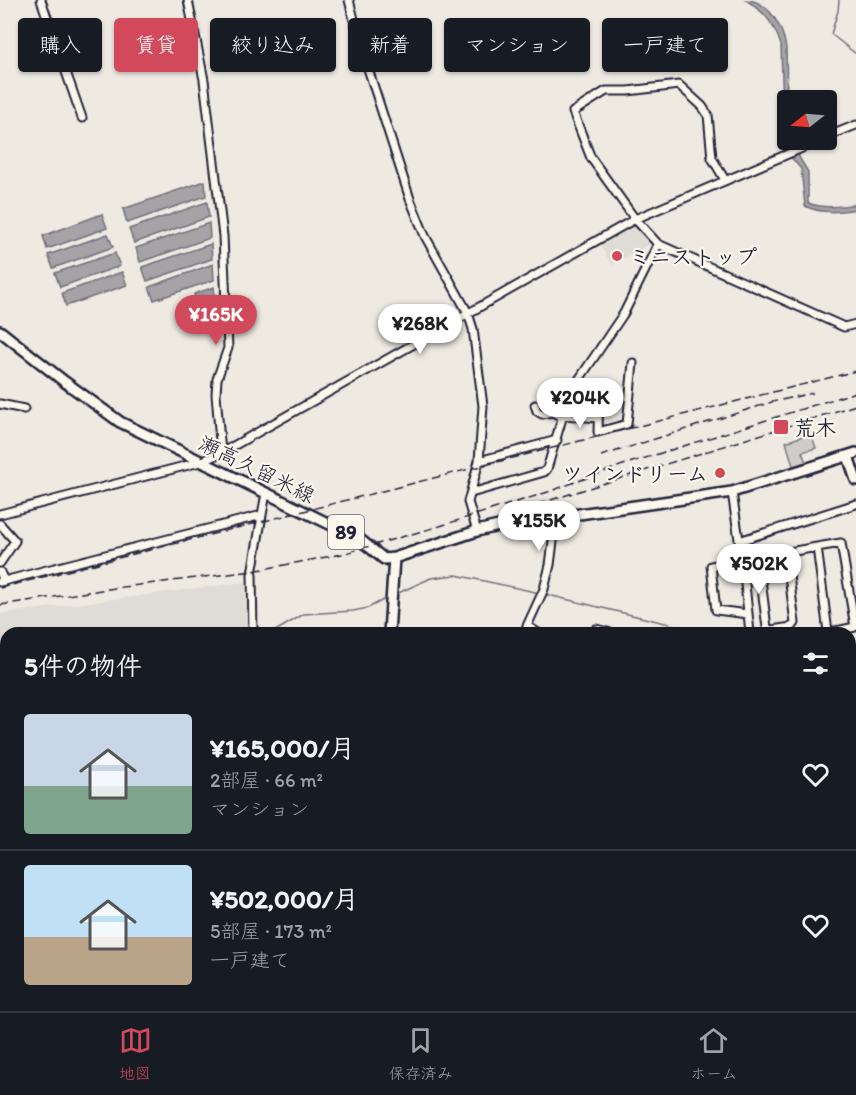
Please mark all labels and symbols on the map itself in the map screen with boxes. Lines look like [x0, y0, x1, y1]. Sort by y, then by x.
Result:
north arrow [777, 90, 837, 150]
place label: ミニストップ [629, 244, 757, 269]
marker: ミニストップ [610, 249, 624, 263]
pin: ¥165K [174, 295, 258, 346]
pin: ¥268K [378, 304, 462, 355]
pin: ¥204K [538, 378, 622, 429]
place label: 荒木 [794, 415, 836, 440]
marker: 荒木 [772, 418, 790, 436]
street label: 瀬高久留米線 [195, 430, 319, 508]
place label: ツインドリーム [562, 461, 708, 486]
marker: ツインドリーム [713, 466, 727, 480]
pin: ¥155K [497, 501, 581, 552]
road number: 89 [328, 515, 364, 549]
pin: ¥502K [717, 544, 801, 595]

